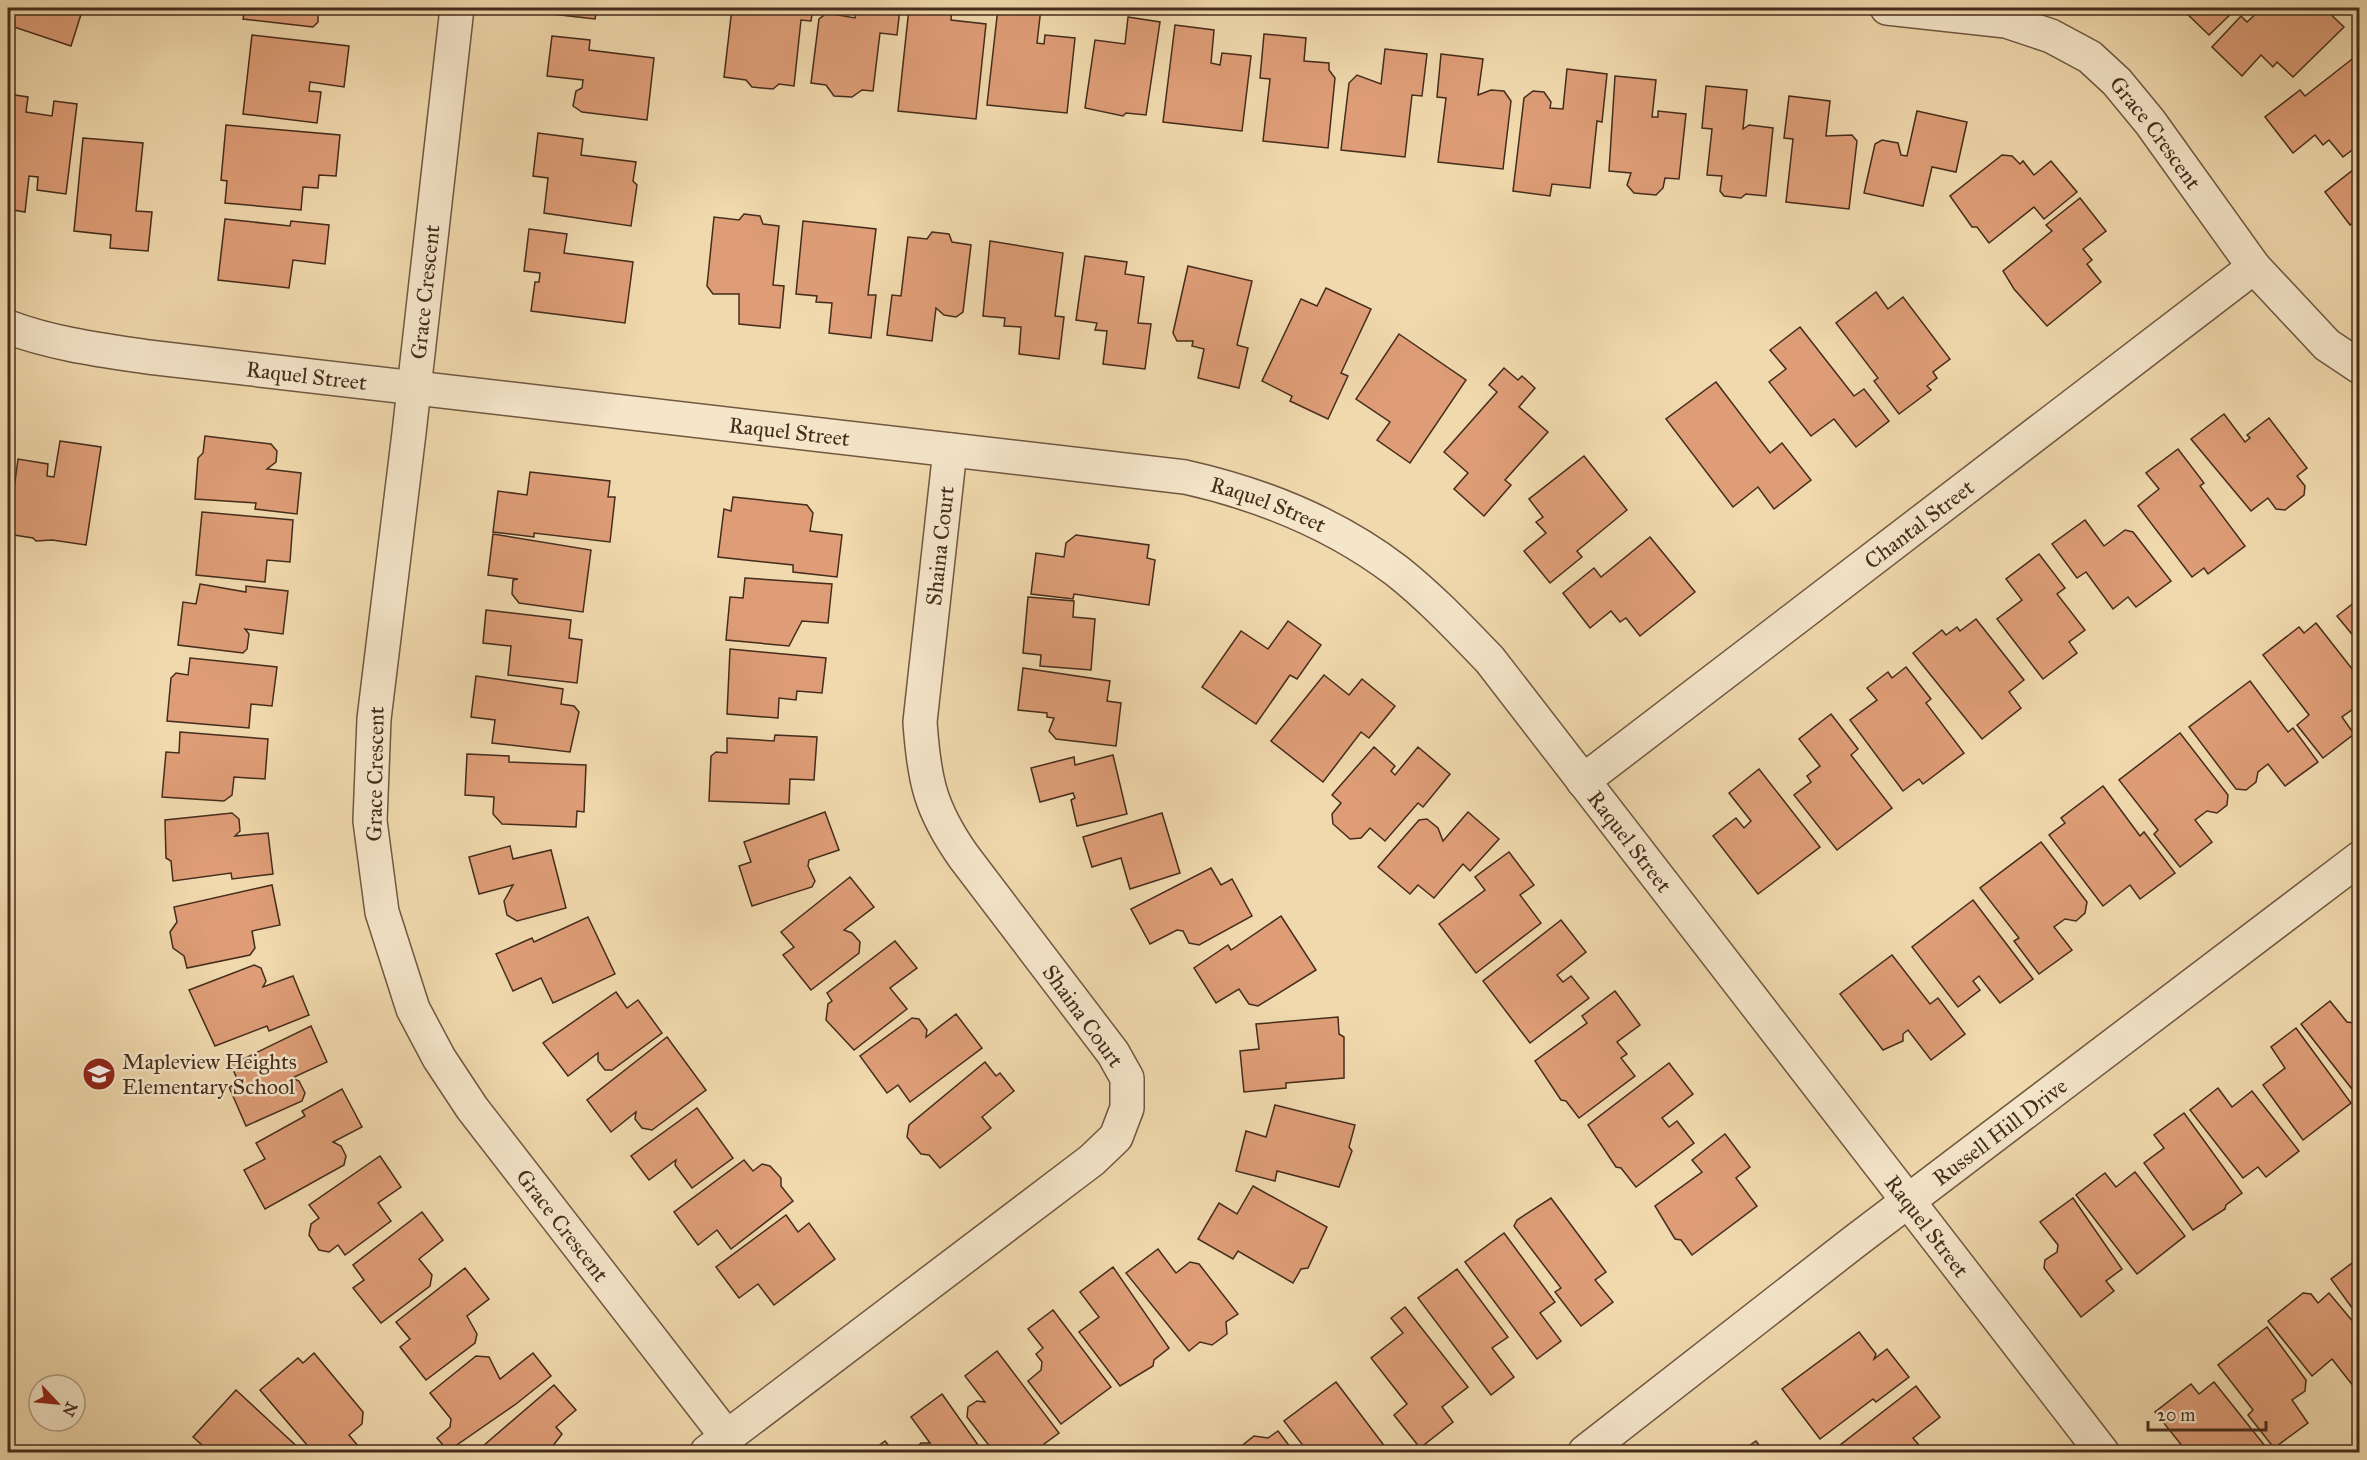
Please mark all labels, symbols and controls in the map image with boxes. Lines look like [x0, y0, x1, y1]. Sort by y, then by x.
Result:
street label: Grace Crescent [2104, 70, 2207, 195]
street label: Grace Crescent [405, 223, 446, 361]
street label: Raquel Street [245, 355, 369, 396]
street label: Raquel Street [727, 411, 851, 452]
street label: Raquel Street [1207, 470, 1331, 538]
street label: Chantal Street [1859, 473, 1979, 574]
street label: Shaina Court [919, 484, 959, 607]
street label: Grace Crescent [360, 706, 390, 842]
street label: Raquel Street [1582, 785, 1678, 898]
street label: Shaina Court [1037, 959, 1129, 1073]
place label: Mapleview Heights Elementary School [122, 1048, 297, 1100]
school or university icon: Mapleview Heights Elementary School [81, 1056, 117, 1092]
street label: Russell Hill Drive [1927, 1072, 2072, 1191]
street label: Grace Crescent [511, 1163, 615, 1287]
street label: Raquel Street [1879, 1169, 1975, 1282]
north arrow [27, 1373, 87, 1433]
scale bar [2148, 1394, 2266, 1432]
text: N [58, 1399, 82, 1420]
text: 20 m [2157, 1404, 2195, 1426]

